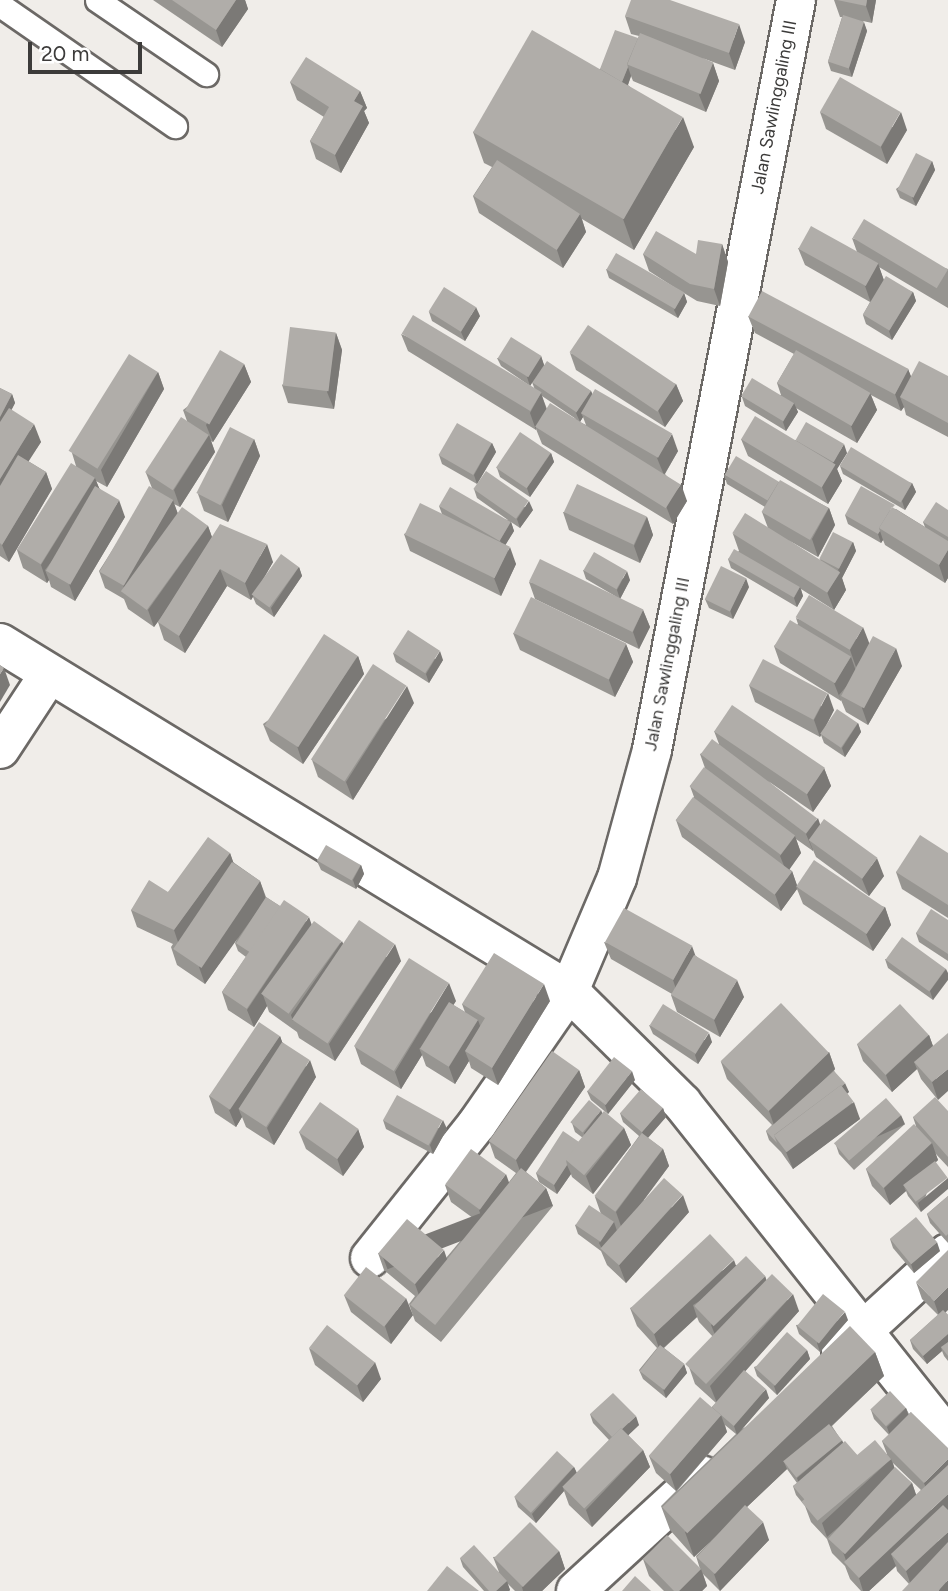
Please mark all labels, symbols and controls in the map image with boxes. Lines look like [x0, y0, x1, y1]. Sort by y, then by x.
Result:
street label: Jalan Sawlinggaling III [747, 18, 801, 196]
scale bar [32, 28, 145, 72]
text: 20 m [41, 41, 89, 66]
street label: Jalan Sawlinggaling III [640, 575, 694, 753]

